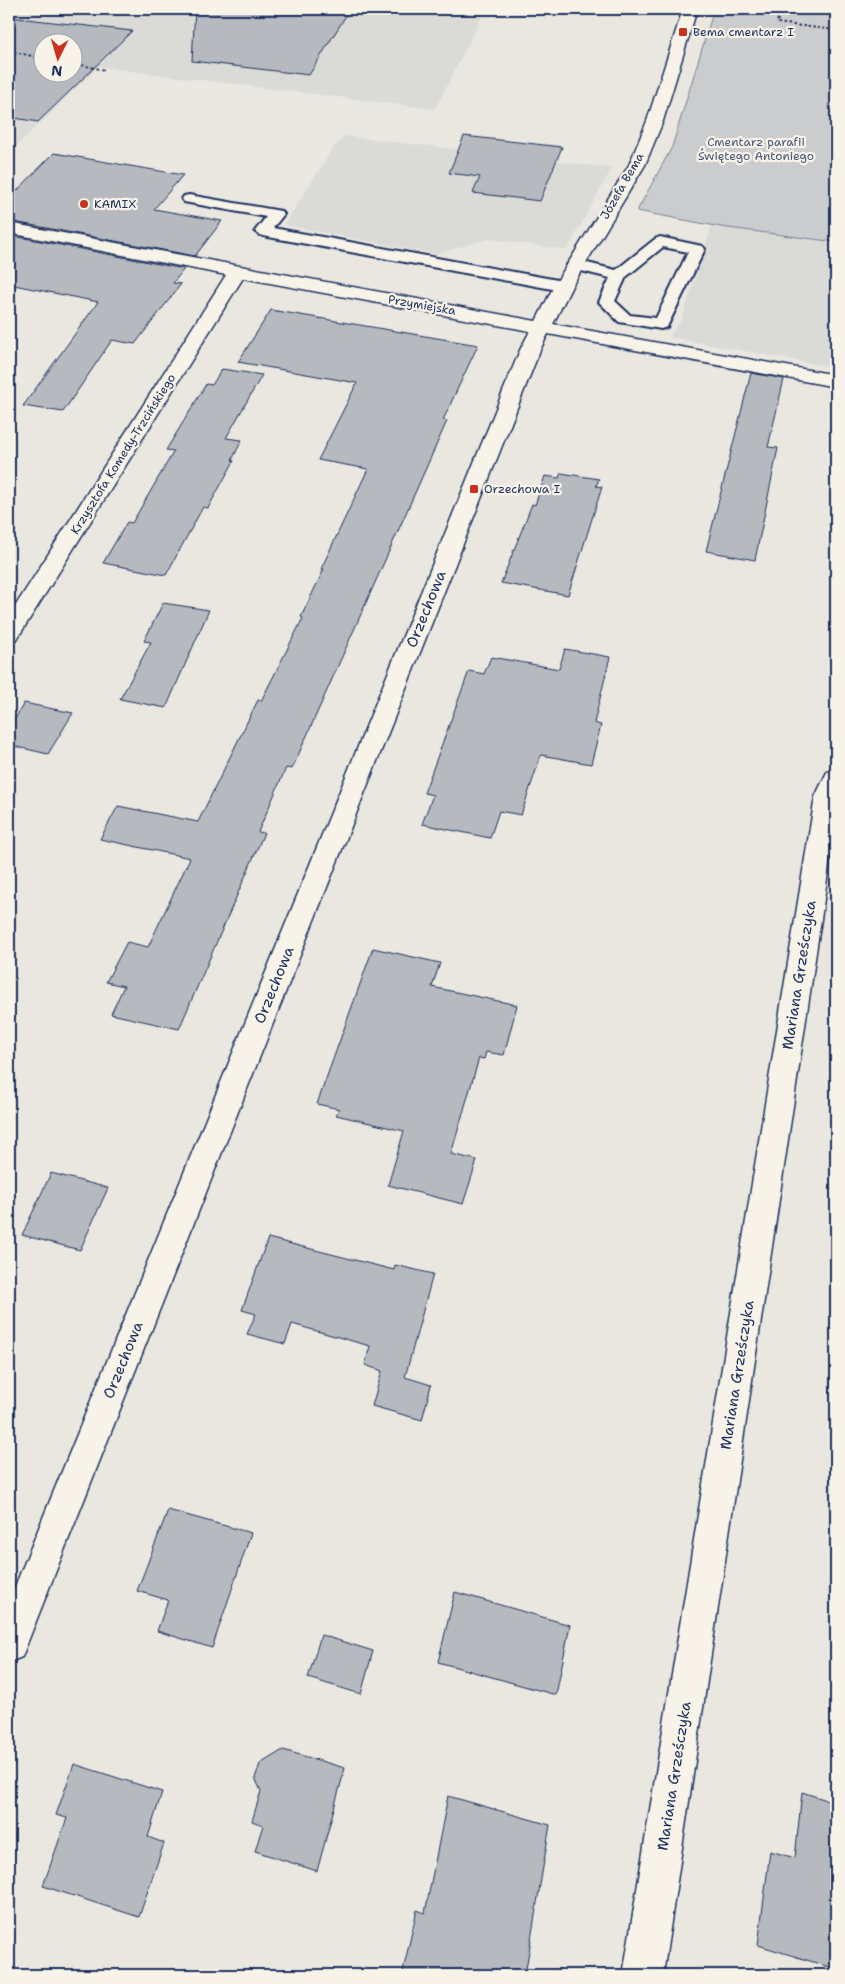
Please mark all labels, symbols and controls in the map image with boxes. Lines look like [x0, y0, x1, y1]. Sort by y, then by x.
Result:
place label: Bema cmentarz I [693, 24, 794, 40]
marker: Bema cmentarz I [677, 26, 689, 38]
north arrow [32, 32, 82, 82]
text: N [51, 62, 63, 80]
park label: Cmentarz parafii Świętego Antoniego [698, 134, 814, 164]
street label: Józefa Bema [596, 149, 648, 222]
place label: KAMIX [94, 196, 137, 212]
marker: KAMIX [78, 198, 90, 210]
street label: Przymiejska [387, 291, 458, 319]
street label: Krzysztofa Komedy-Trzcińskiego [67, 371, 179, 537]
place label: Orzechowa I [484, 481, 560, 497]
marker: Orzechowa I [468, 483, 480, 495]
street label: Orzechowa [401, 567, 451, 651]
street label: Mariana Grześczyka [777, 898, 821, 1051]
street label: Orzechowa [249, 943, 299, 1027]
street label: Mariana Grześczyka [715, 1298, 759, 1451]
street label: Orzechowa [98, 1318, 148, 1402]
street label: Mariana Grześczyka [652, 1699, 696, 1852]

